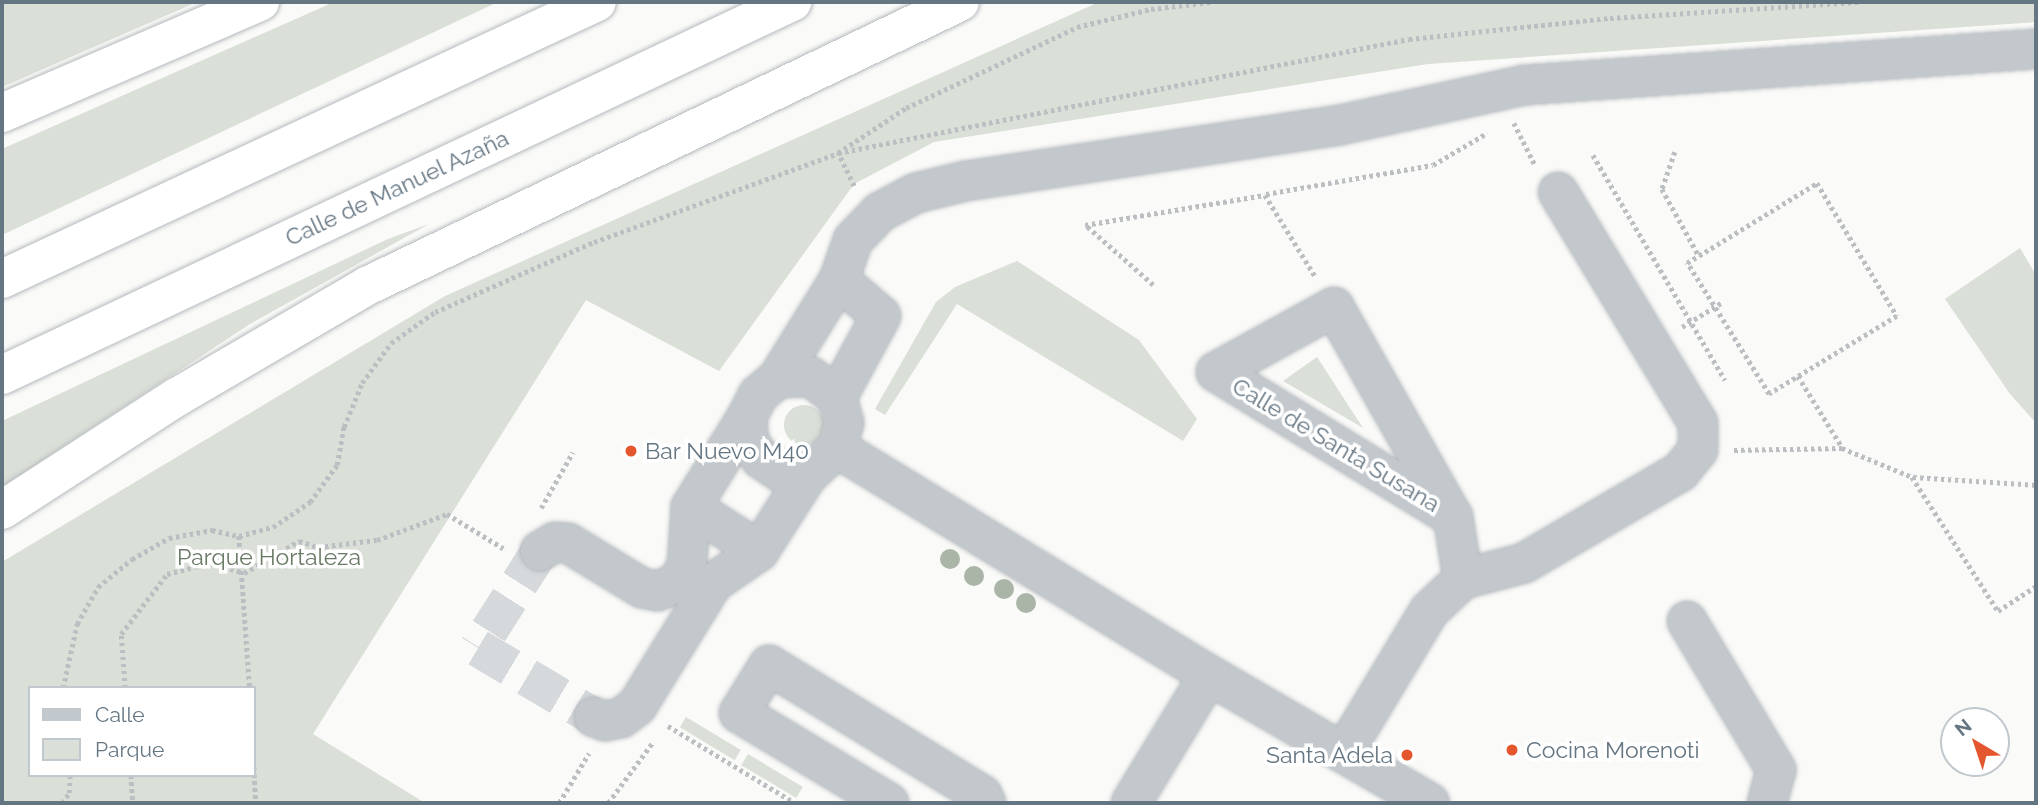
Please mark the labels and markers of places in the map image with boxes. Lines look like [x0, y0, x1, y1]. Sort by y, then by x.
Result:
place label: Bar Nuevo M40 [645, 437, 810, 465]
marker: Bar Nuevo M40 [623, 443, 639, 459]
place label: Cocina Morenoti [1526, 736, 1699, 764]
place label: Santa Adela [1265, 741, 1393, 769]
marker: Cocina Morenoti [1504, 742, 1520, 758]
marker: Santa Adela [1399, 747, 1415, 763]

